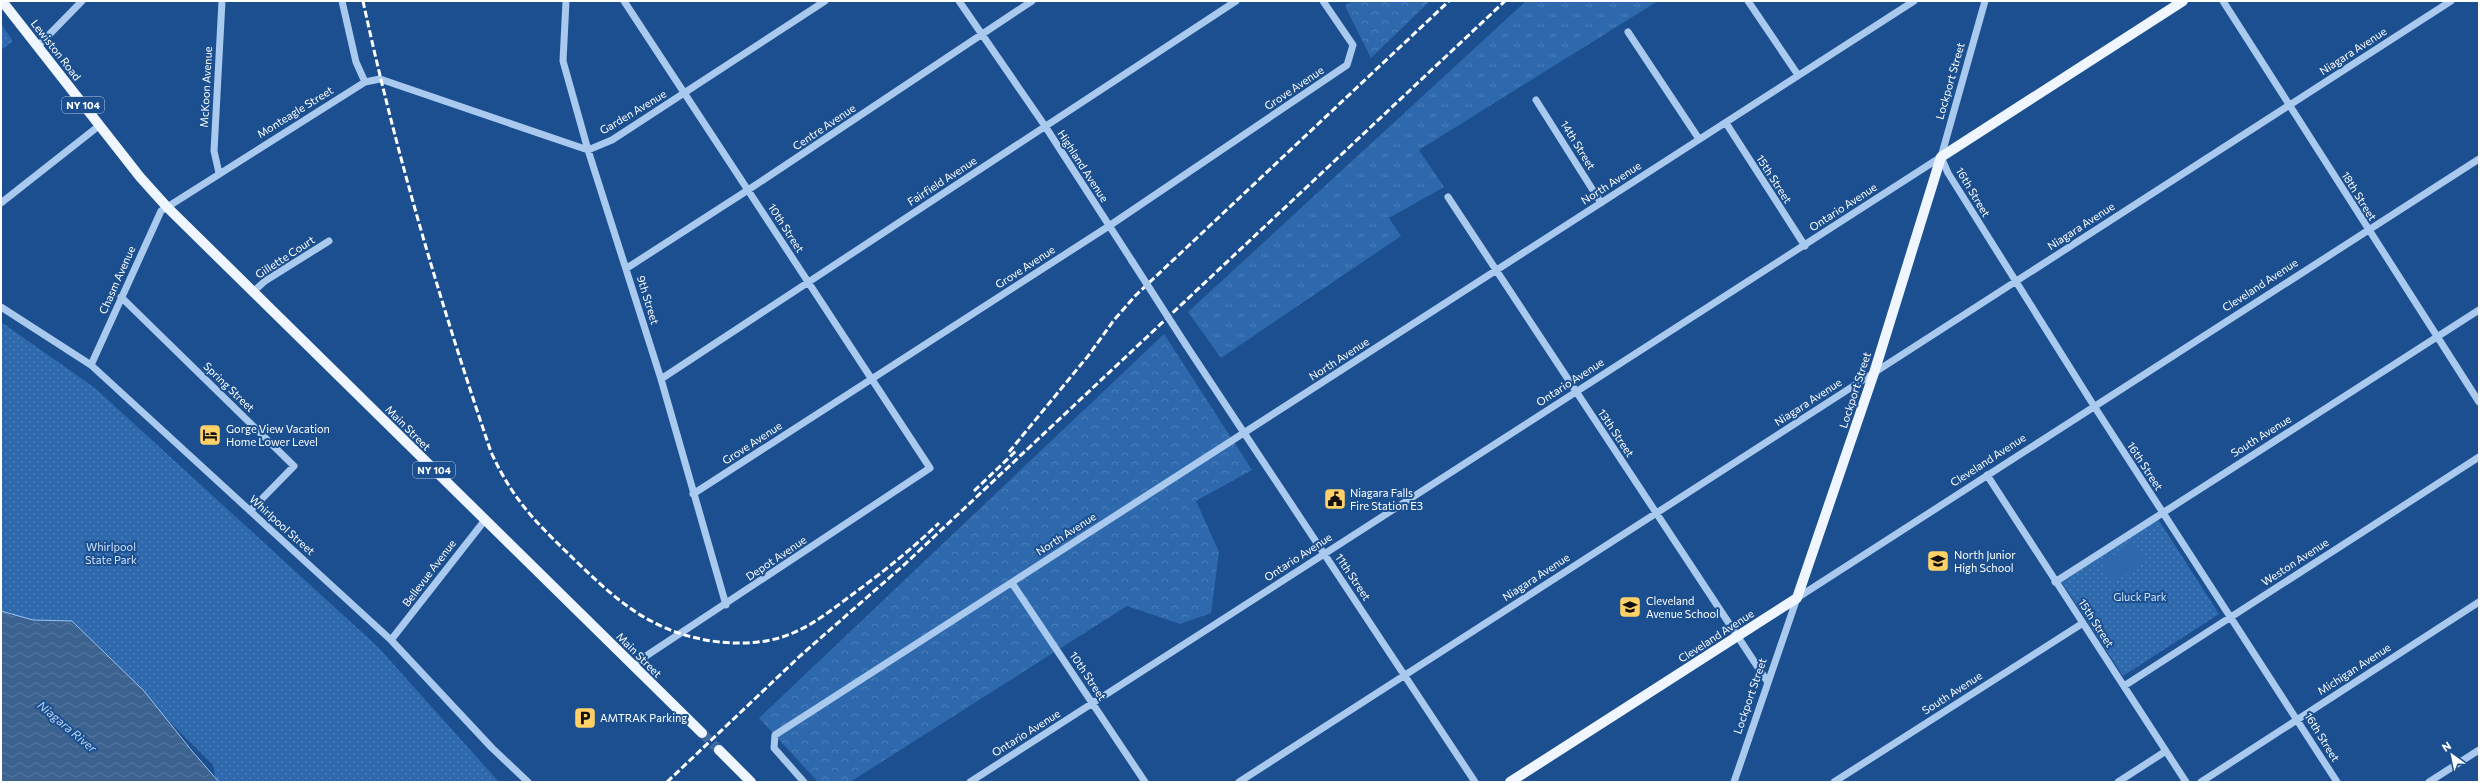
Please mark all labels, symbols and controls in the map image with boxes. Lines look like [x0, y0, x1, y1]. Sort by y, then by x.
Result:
street label: Lewiston Road [29, 17, 84, 83]
street label: Niagara Avenue [2317, 24, 2389, 77]
street label: Lockport Street [1932, 40, 1967, 121]
street label: McKoon Avenue [197, 46, 214, 128]
street label: Grove Avenue [1262, 63, 1326, 112]
street label: Monteagle Street [254, 83, 336, 140]
street label: Garden Avenue [597, 87, 669, 137]
road number: NY 104 [62, 97, 104, 113]
street label: Centre Avenue [790, 101, 858, 152]
street label: 14th Street [1558, 118, 1599, 172]
street label: Highland Avenue [1055, 127, 1112, 204]
street label: 15th Street [1754, 152, 1795, 206]
street label: Fairfield Avenue [905, 153, 979, 208]
street label: North Avenue [1578, 158, 1643, 207]
street label: 16th Street [1954, 165, 1994, 219]
street label: 18th Street [2339, 169, 2380, 223]
street label: Ontario Avenue [1806, 180, 1879, 233]
street label: Niagara Avenue [2045, 199, 2117, 252]
street label: 10th Street [766, 201, 807, 255]
street label: Gillette Court [253, 232, 317, 281]
street label: Grove Avenue [992, 242, 1057, 291]
street label: Chasm Avenue [96, 244, 137, 316]
street label: Cleveland Avenue [2220, 255, 2300, 314]
street label: 9th Street [635, 274, 662, 326]
street label: North Avenue [1306, 334, 1371, 383]
street label: Lockport Street [1836, 350, 1873, 430]
street label: Ontario Avenue [1533, 355, 1606, 408]
street label: Spring Street [201, 359, 258, 414]
street label: Niagara Avenue [1772, 375, 1844, 428]
street label: Main Street [383, 402, 434, 453]
street label: 13th Street [1596, 406, 1637, 460]
street label: South Avenue [2228, 412, 2293, 459]
street label: Grove Avenue [719, 418, 784, 467]
hotel icon: Gorge View Vacation Home Lower Level [197, 422, 223, 448]
place label: Gorge View Vacation Home Lower Level [226, 422, 330, 448]
street label: Cleveland Avenue [1948, 430, 2028, 489]
street label: 16th Street [2125, 439, 2166, 493]
road number: NY 104 [413, 462, 455, 478]
public building icon: Niagara Falls Fire Station E3 [1322, 486, 1348, 512]
place label: Niagara Falls Fire Station E3 [1350, 486, 1423, 512]
street label: Whirlpool Street [247, 492, 318, 558]
street label: North Avenue [1033, 509, 1098, 558]
street label: Ontario Avenue [1261, 530, 1334, 583]
street label: Depot Avenue [743, 532, 809, 583]
street label: Weston Avenue [2259, 535, 2331, 588]
street label: Bellevue Avenue [399, 536, 458, 609]
park label: Whirlpool State Park [85, 540, 137, 566]
school or university icon: North Junior High School [1925, 548, 1951, 574]
place label: North Junior High School [1954, 548, 2016, 574]
street label: Niagara Avenue [1500, 550, 1572, 603]
street label: 11th Street [1333, 551, 1374, 603]
park label: Gluck Park [2113, 590, 2167, 603]
school or university icon: Cleveland Avenue School [1617, 594, 1643, 620]
place label: Cleveland Avenue School [1646, 594, 1719, 620]
street label: 15th Street [2076, 596, 2117, 650]
street label: Cleveland Avenue [1676, 606, 1756, 665]
street label: Main Street [614, 629, 665, 680]
street label: Michigan Avenue [2315, 640, 2393, 697]
street label: 10th Street [1067, 649, 1110, 703]
street label: Lockport Street [1730, 656, 1769, 736]
street label: South Avenue [1919, 668, 1984, 717]
water label: Niagara River [35, 698, 101, 756]
parking icon: AMTRAK Parking [572, 705, 598, 731]
street label: Ontario Avenue [989, 706, 1062, 759]
street label: 16th Street [2302, 710, 2343, 764]
place label: AMTRAK Parking [600, 711, 687, 724]
north arrow [2432, 735, 2472, 775]
text: N [2439, 738, 2453, 754]

